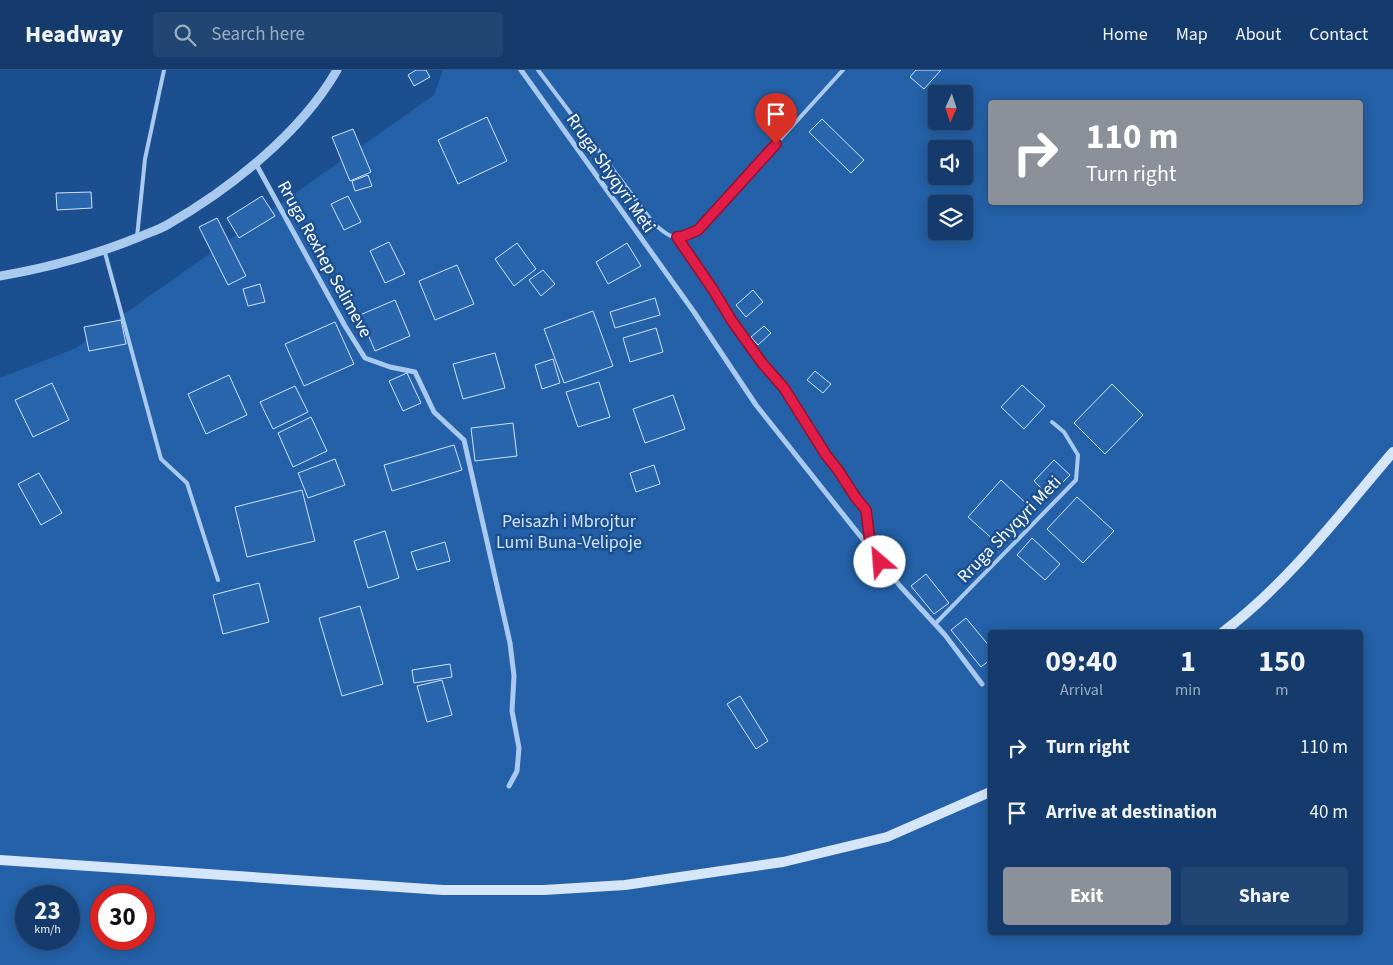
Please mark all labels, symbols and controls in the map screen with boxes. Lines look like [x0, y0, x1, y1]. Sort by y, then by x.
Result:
search box [153, 12, 503, 57]
text: Headway [25, 17, 123, 52]
icon: search [171, 21, 199, 49]
text: Search here [211, 21, 305, 48]
text: Home [1102, 22, 1148, 47]
text: Map [1176, 22, 1208, 47]
text: About [1236, 22, 1281, 47]
text: Contact [1309, 22, 1368, 47]
north arrow [928, 85, 972, 130]
map controls [928, 85, 973, 240]
pin [755, 93, 797, 144]
icon: arrive [762, 100, 790, 128]
street label: Rruga Shyqyri Meti [560, 109, 661, 238]
text: 110 m [1086, 112, 1178, 162]
icon: right [1003, 120, 1068, 185]
button: sound [928, 140, 973, 185]
text: Turn right [1086, 158, 1176, 190]
street label: Rruga Rexhep Selimeve [271, 176, 378, 342]
button: layers [928, 195, 973, 240]
street label: Rruga Shyqyri Meti [952, 470, 1067, 589]
park label: Peisazh i Mbrojtur Lumi Buna-Velipoje [496, 509, 642, 555]
position arrow [853, 535, 905, 587]
text: 09:40 [1045, 640, 1118, 683]
text: 1 [1180, 640, 1196, 683]
text: 150 [1258, 640, 1306, 683]
text: Arrival [1060, 679, 1103, 701]
text: min [1175, 679, 1201, 701]
text: m [1275, 679, 1289, 701]
icon: right [1003, 734, 1031, 762]
text: Turn right [1046, 734, 1130, 761]
text: 110 m [1300, 734, 1348, 761]
icon: arrive [1003, 799, 1031, 827]
text: Arrive at destination [1046, 799, 1217, 826]
text: 40 m [1310, 799, 1348, 826]
button: Exit [1003, 867, 1171, 925]
button: Share [1181, 867, 1348, 925]
speed limit sign: 30 [90, 885, 155, 950]
text: 23 [34, 893, 61, 929]
text: km/h [34, 921, 61, 938]

